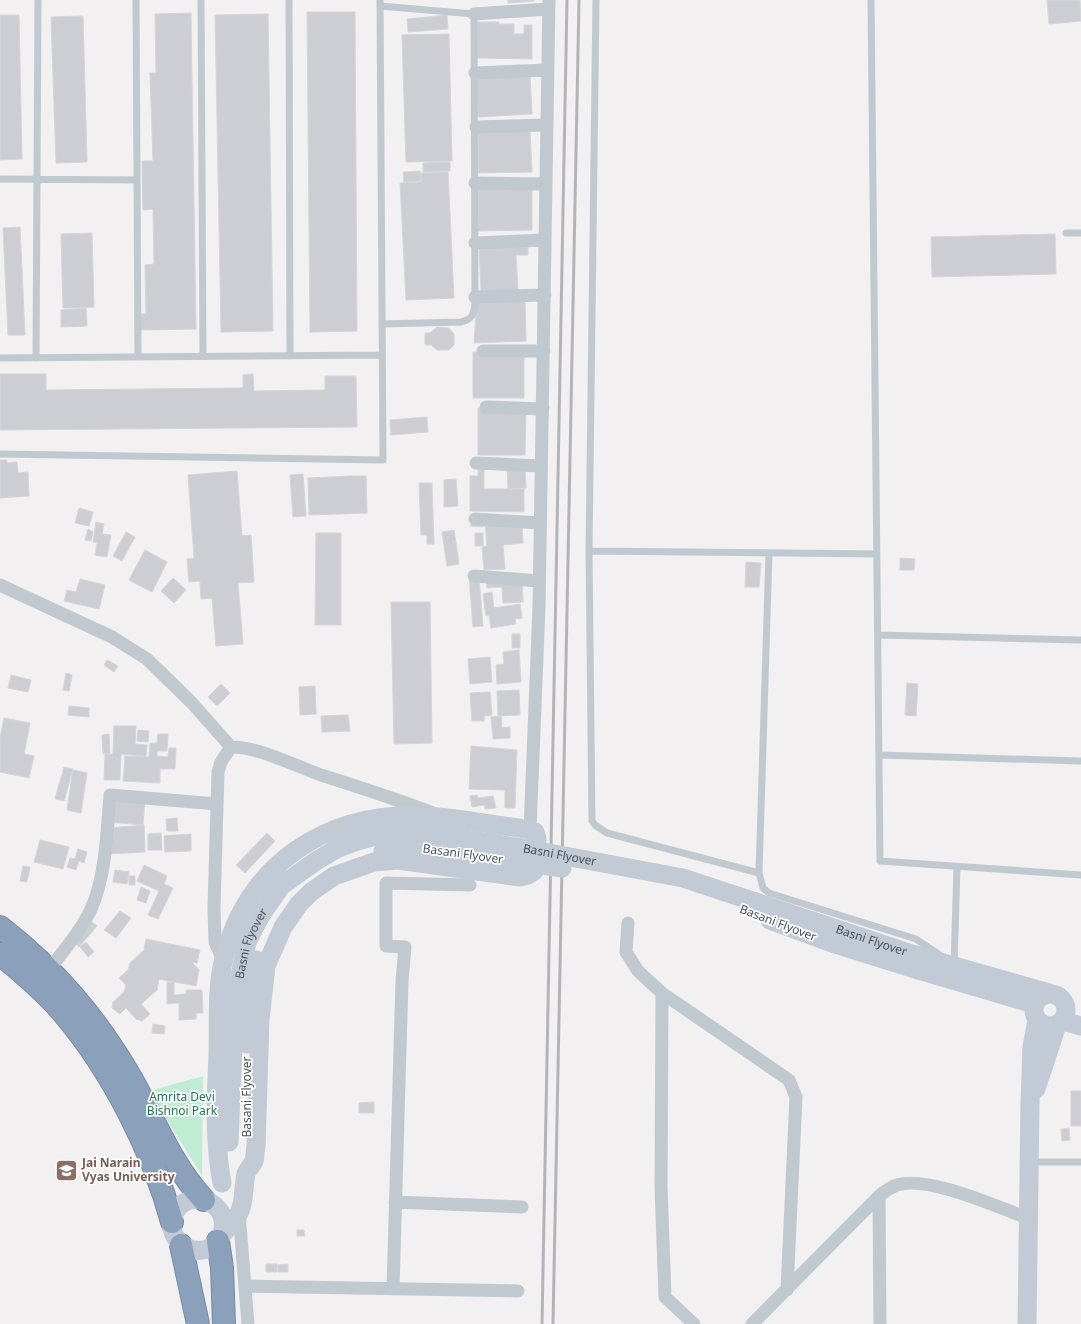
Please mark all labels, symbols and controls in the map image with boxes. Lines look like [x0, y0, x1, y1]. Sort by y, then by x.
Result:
street label: Basani Flyover [422, 839, 504, 868]
street label: Basni Flyover [522, 839, 598, 870]
street label: Basani Flyover [737, 900, 819, 945]
street label: Basni Flyover [230, 905, 271, 980]
street label: Basni Flyover [834, 920, 910, 960]
street label: Basani Flyover [238, 1056, 255, 1137]
park label: Amrita Devi Bishnoi Park [147, 1088, 218, 1119]
place label: Jai Narain Vyas University [81, 1154, 175, 1185]
school or university icon: Jai Narain Vyas University [54, 1157, 80, 1183]

